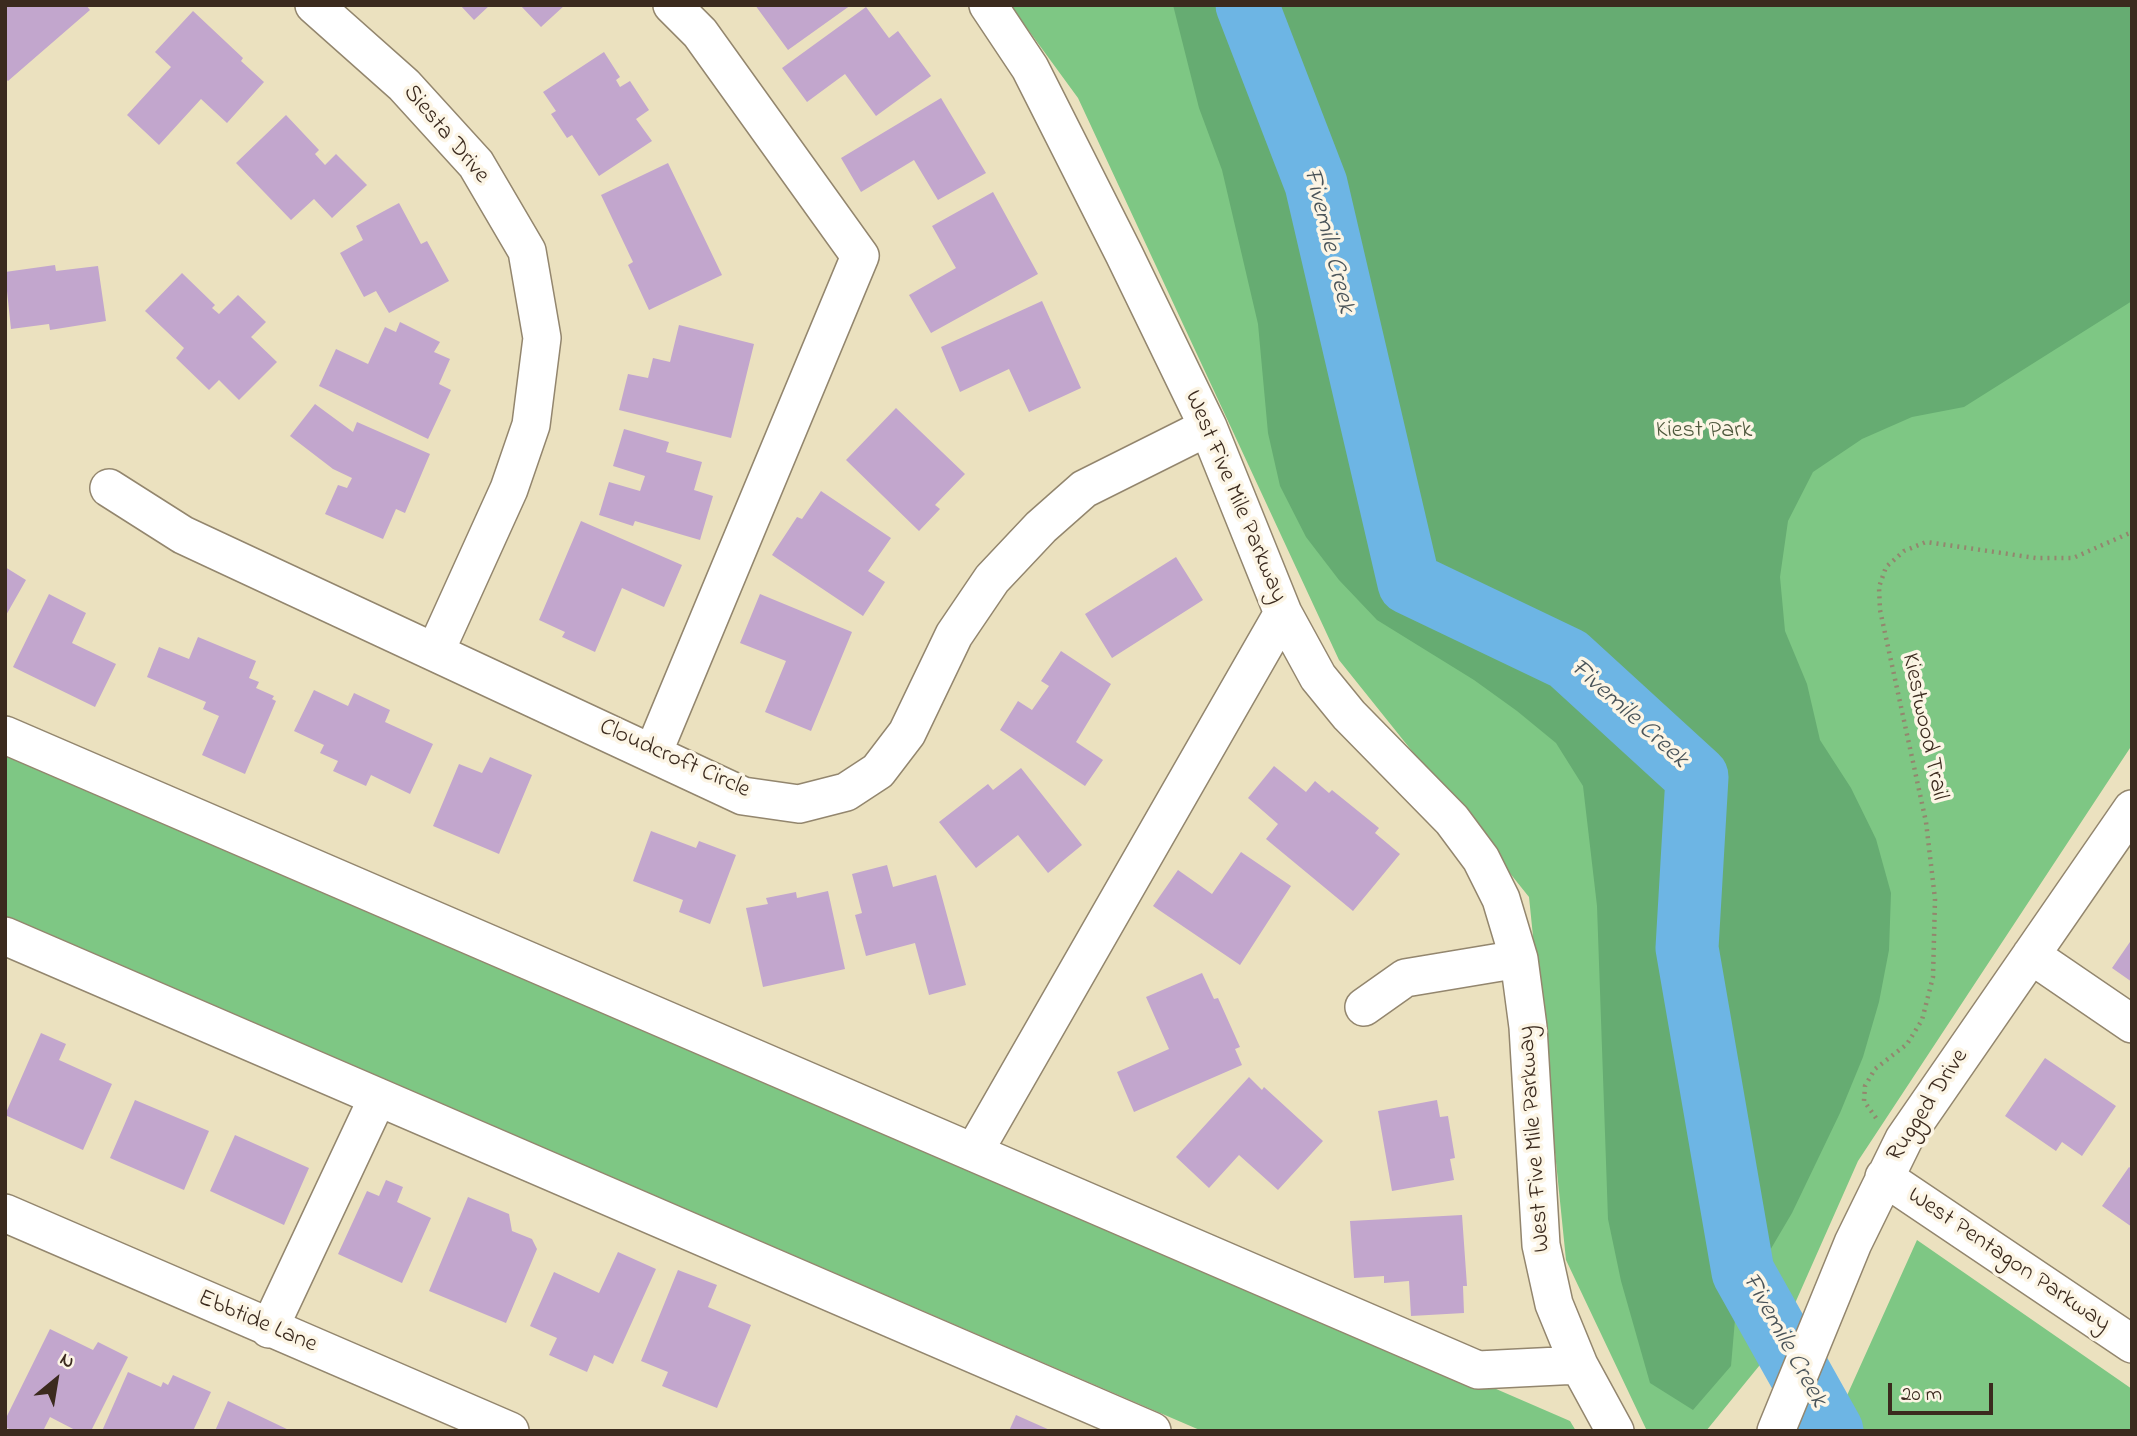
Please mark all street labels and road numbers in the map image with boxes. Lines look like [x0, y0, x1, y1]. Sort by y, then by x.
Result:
street label: Siesta Drive [395, 80, 495, 190]
street label: West Five Mile Parkway [1176, 387, 1292, 607]
street label: Kiestwood Trail [1893, 651, 1953, 803]
street label: Cloudcroft Circle [594, 714, 754, 806]
street label: West Five Mile Parkway [1514, 1025, 1558, 1253]
street label: Rugged Drive [1882, 1044, 1976, 1168]
street label: West Pentagon Parkway [1901, 1182, 2115, 1340]
street label: Ebbtide Lane [193, 1285, 321, 1361]

